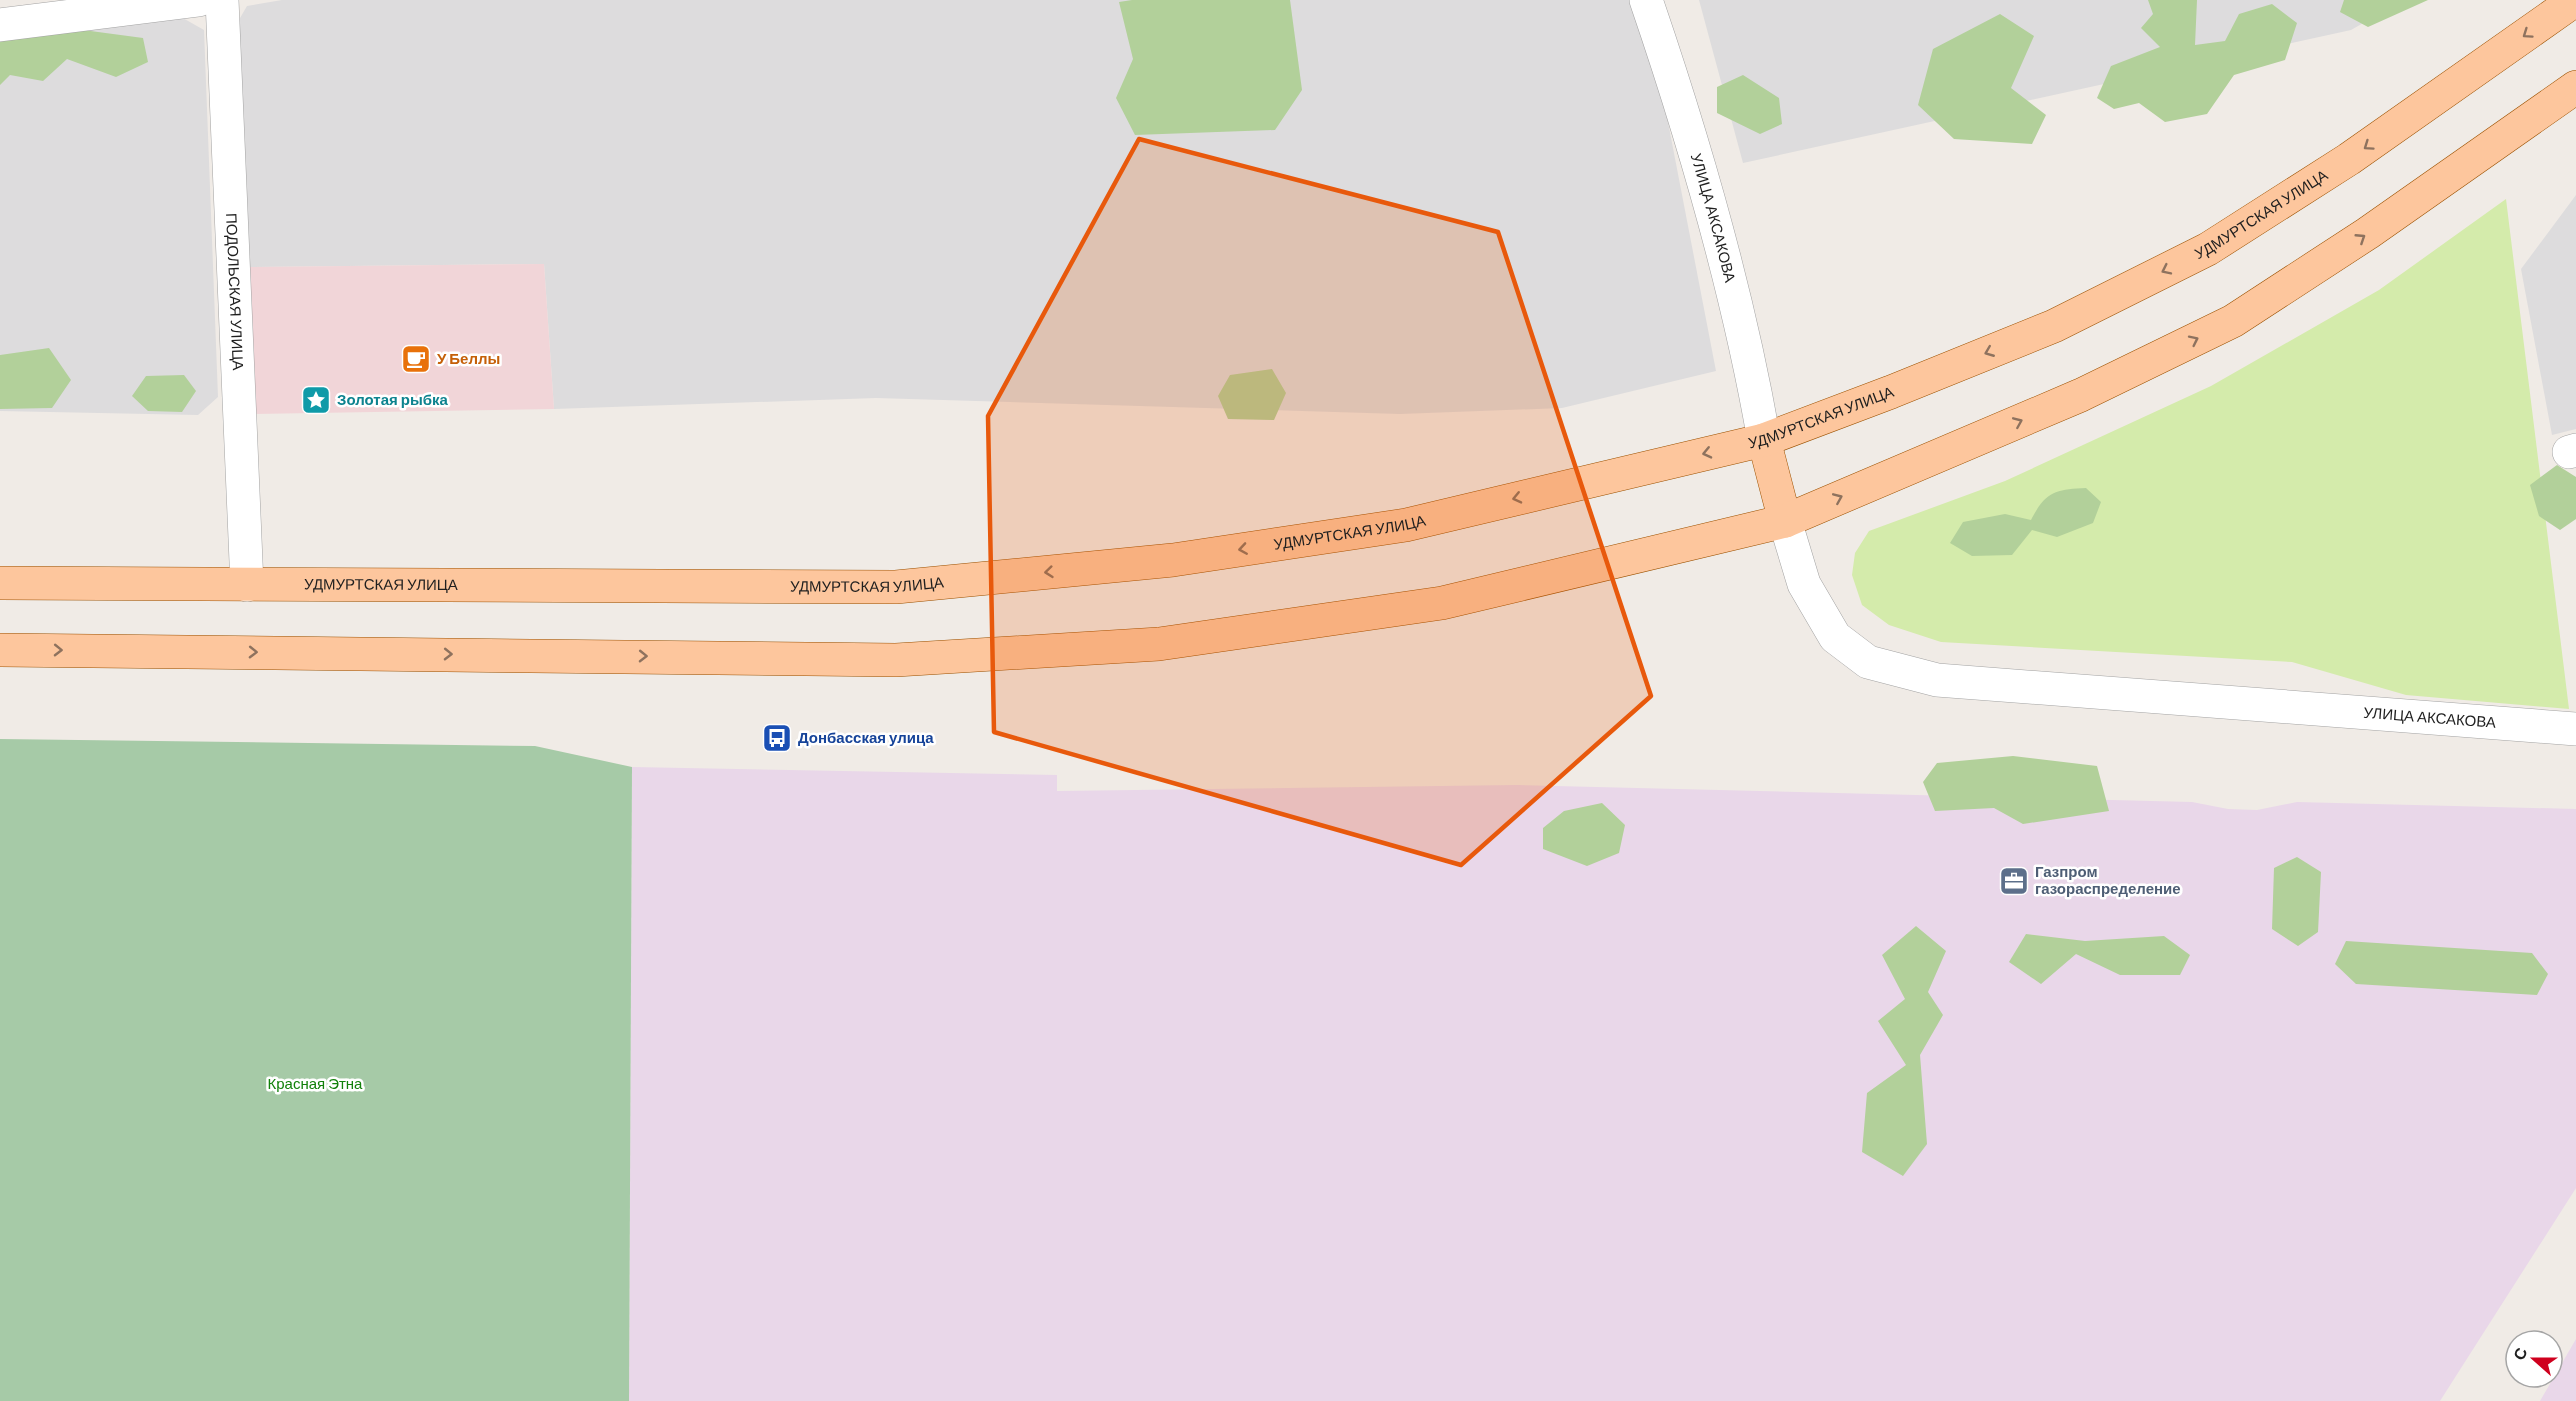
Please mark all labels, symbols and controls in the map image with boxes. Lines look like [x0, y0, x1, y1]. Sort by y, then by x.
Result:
one-way arrow [2523, 27, 2534, 38]
one-way arrow [2364, 139, 2375, 150]
street label: УЛИЦА АКСАКОВА [1688, 151, 1740, 284]
street label: УДМУРТСКАЯ УЛИЦА [2191, 165, 2331, 262]
street label: ПОДОЛЬСКАЯ УЛИЦА [223, 213, 248, 371]
one-way arrow [2354, 234, 2365, 245]
one-way arrow [2162, 263, 2173, 274]
one-way arrow [2188, 335, 2199, 347]
cafe icon: У Беллы [400, 343, 432, 375]
one-way arrow [1985, 345, 1996, 357]
place label: У Беллы [437, 349, 500, 367]
street label: УДМУРТСКАЯ УЛИЦА [1746, 382, 1896, 451]
place icon: Золотая рыбка [300, 384, 332, 416]
place label: Золотая рыбка [337, 390, 448, 408]
one-way arrow [2011, 417, 2022, 429]
one-way arrow [1702, 446, 1712, 459]
one-way arrow [1512, 491, 1522, 504]
one-way arrow [1832, 494, 1843, 506]
street label: УДМУРТСКАЯ УЛИЦА [1272, 511, 1427, 553]
one-way arrow [1238, 543, 1248, 555]
one-way arrow [1045, 565, 1054, 578]
street label: УДМУРТСКАЯ УЛИЦА [790, 572, 944, 595]
street label: УДМУРТСКАЯ УЛИЦА [304, 574, 458, 593]
one-way arrow [54, 644, 63, 656]
one-way arrow [249, 646, 258, 658]
one-way arrow [444, 648, 453, 660]
one-way arrow [639, 650, 648, 662]
street label: УЛИЦА АКСАКОВА [2363, 703, 2497, 731]
bus stop icon: Донбасская улица [761, 722, 793, 754]
place label: Донбасская улица [798, 728, 934, 746]
place label: Газпром газораспределение [2035, 862, 2181, 897]
office icon: Газпром газораспределение [1998, 865, 2030, 897]
park label: Красная Этна [268, 1074, 363, 1092]
north arrow [2504, 1329, 2564, 1389]
text: С [2509, 1344, 2531, 1362]

